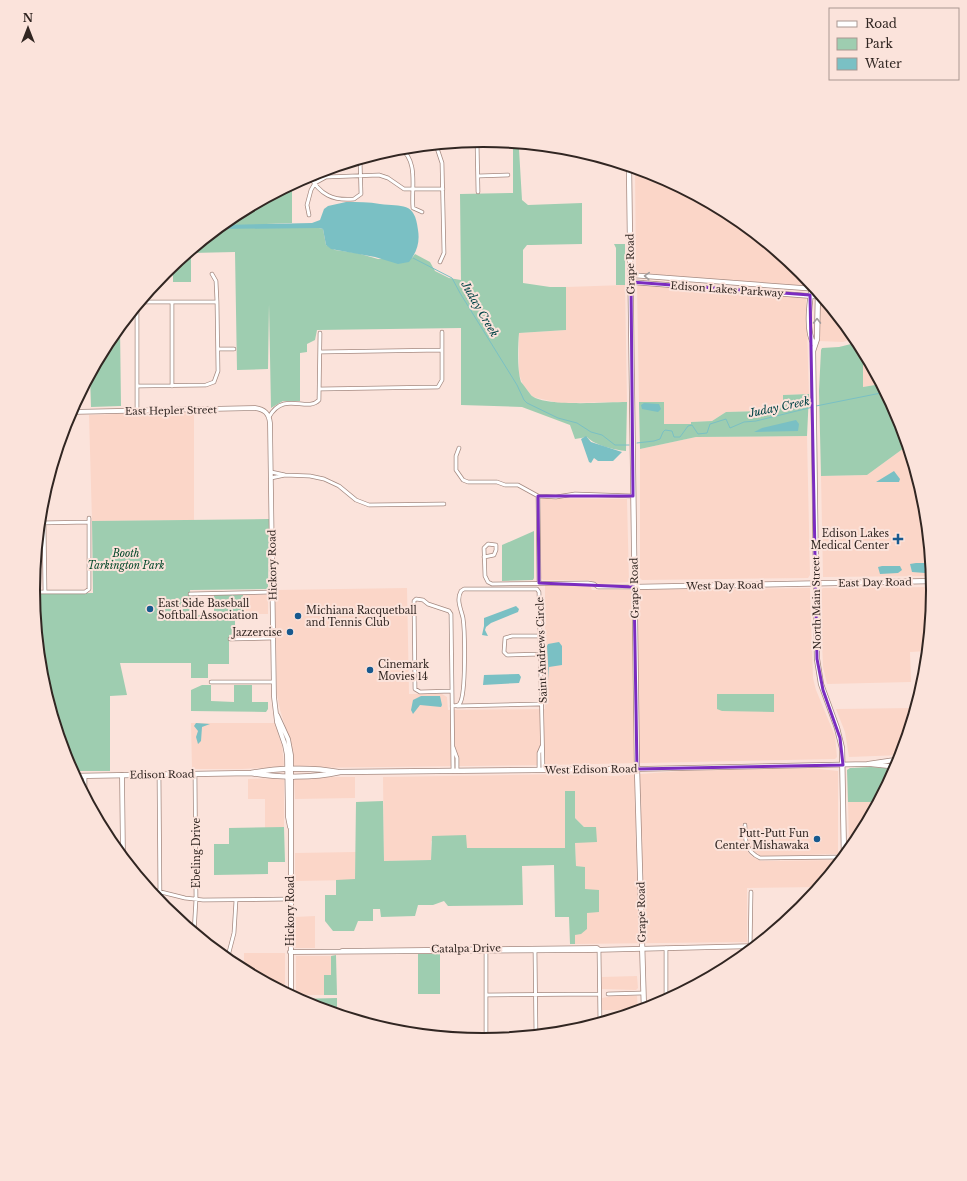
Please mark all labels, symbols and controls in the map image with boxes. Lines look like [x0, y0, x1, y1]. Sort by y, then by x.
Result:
north arrow [8, 8, 48, 48]
legend [829, 8, 959, 80]
text: N [23, 11, 34, 25]
text: Road [865, 16, 897, 31]
text: Park [865, 36, 893, 51]
text: Water [864, 56, 902, 71]
street label: Grape Road [623, 233, 638, 295]
one-way arrow [644, 272, 650, 281]
water label: Juday Creek [458, 278, 502, 340]
street label: Edison Lakes Parkway [670, 279, 785, 300]
one-way arrow [813, 318, 821, 324]
water label: Juday Creek [746, 394, 811, 421]
street label: East Hepler Street [125, 403, 217, 418]
place label: Edison Lakes Medical Center [811, 527, 889, 552]
street label: Hickory Road [265, 529, 280, 600]
marker: Edison Lakes Medical Center [892, 533, 904, 545]
park label: Booth Tarkington Park [88, 547, 164, 572]
street label: North Main Street [809, 556, 824, 650]
street label: Grape Road [627, 557, 642, 619]
street label: East Day Road [838, 575, 912, 590]
street label: West Day Road [685, 578, 764, 593]
street label: Saint Andrews Circle [533, 596, 550, 703]
place label: East Side Baseball Softball Association [158, 597, 258, 622]
marker: East Side Baseball Softball Association [145, 604, 155, 614]
place label: Michiana Racquetball and Tennis Club [306, 604, 417, 629]
marker: Michiana Racquetball and Tennis Club [293, 611, 303, 621]
place label: Jazzercise [230, 626, 282, 639]
marker: Jazzercise [285, 627, 295, 637]
place label: Cinemark Movies 14 [378, 658, 430, 683]
marker: Cinemark Movies 14 [365, 665, 375, 675]
street label: West Edison Road [544, 762, 638, 777]
street label: Edison Road [129, 767, 195, 782]
street label: Ebeling Drive [190, 818, 203, 888]
place label: Putt-Putt Fun Center Mishawaka [715, 827, 809, 852]
marker: Putt-Putt Fun Center Mishawaka [812, 834, 822, 844]
street label: Hickory Road [284, 875, 297, 946]
street label: Grape Road [634, 881, 649, 943]
street label: Catalpa Drive [431, 941, 501, 956]

